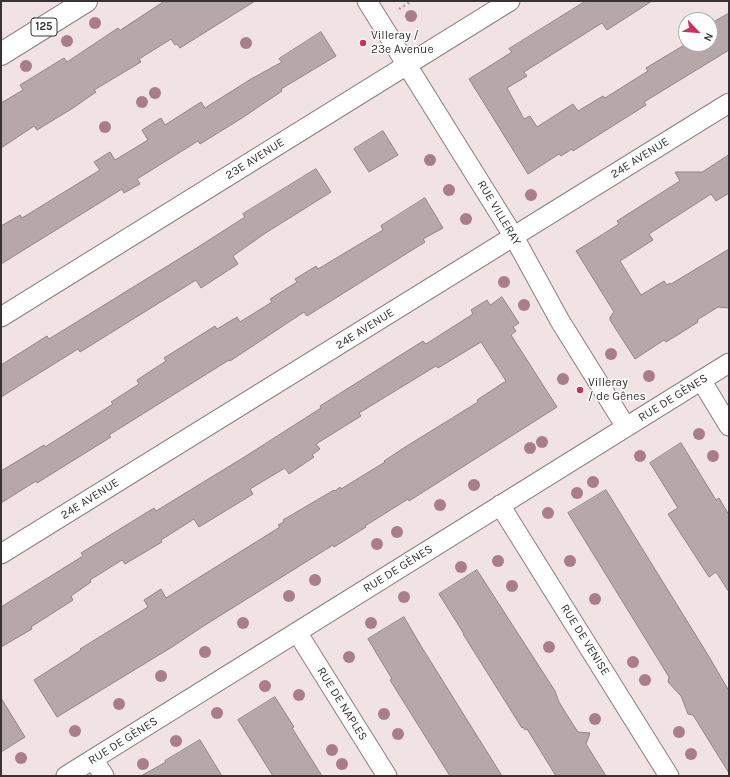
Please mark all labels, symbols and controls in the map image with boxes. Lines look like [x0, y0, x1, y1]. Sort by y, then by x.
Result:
north arrow [678, 12, 718, 52]
road number: 125 [31, 18, 57, 36]
place label: Villeray / 23e Avenue [371, 29, 434, 57]
text: N [701, 31, 716, 43]
marker: Villeray / 23e Avenue [358, 38, 368, 48]
street label: 24E AVENUE [608, 134, 672, 182]
street label: 23E AVENUE [223, 135, 287, 183]
street label: RUE VILLERAY [474, 178, 524, 248]
street label: 24E AVENUE [333, 305, 397, 353]
street label: RUE DE GÈNES [636, 371, 710, 425]
place label: Villeray / de Gênes [588, 376, 646, 404]
marker: Villeray / de Gênes [575, 385, 585, 395]
street label: 24E AVENUE [58, 475, 122, 523]
street label: RUE DE GÈNES [361, 542, 435, 596]
street label: RUE DE VENISE [557, 602, 613, 678]
street label: RUE DE NAPLES [314, 665, 370, 743]
street label: RUE DE GÈNES [86, 714, 160, 768]

